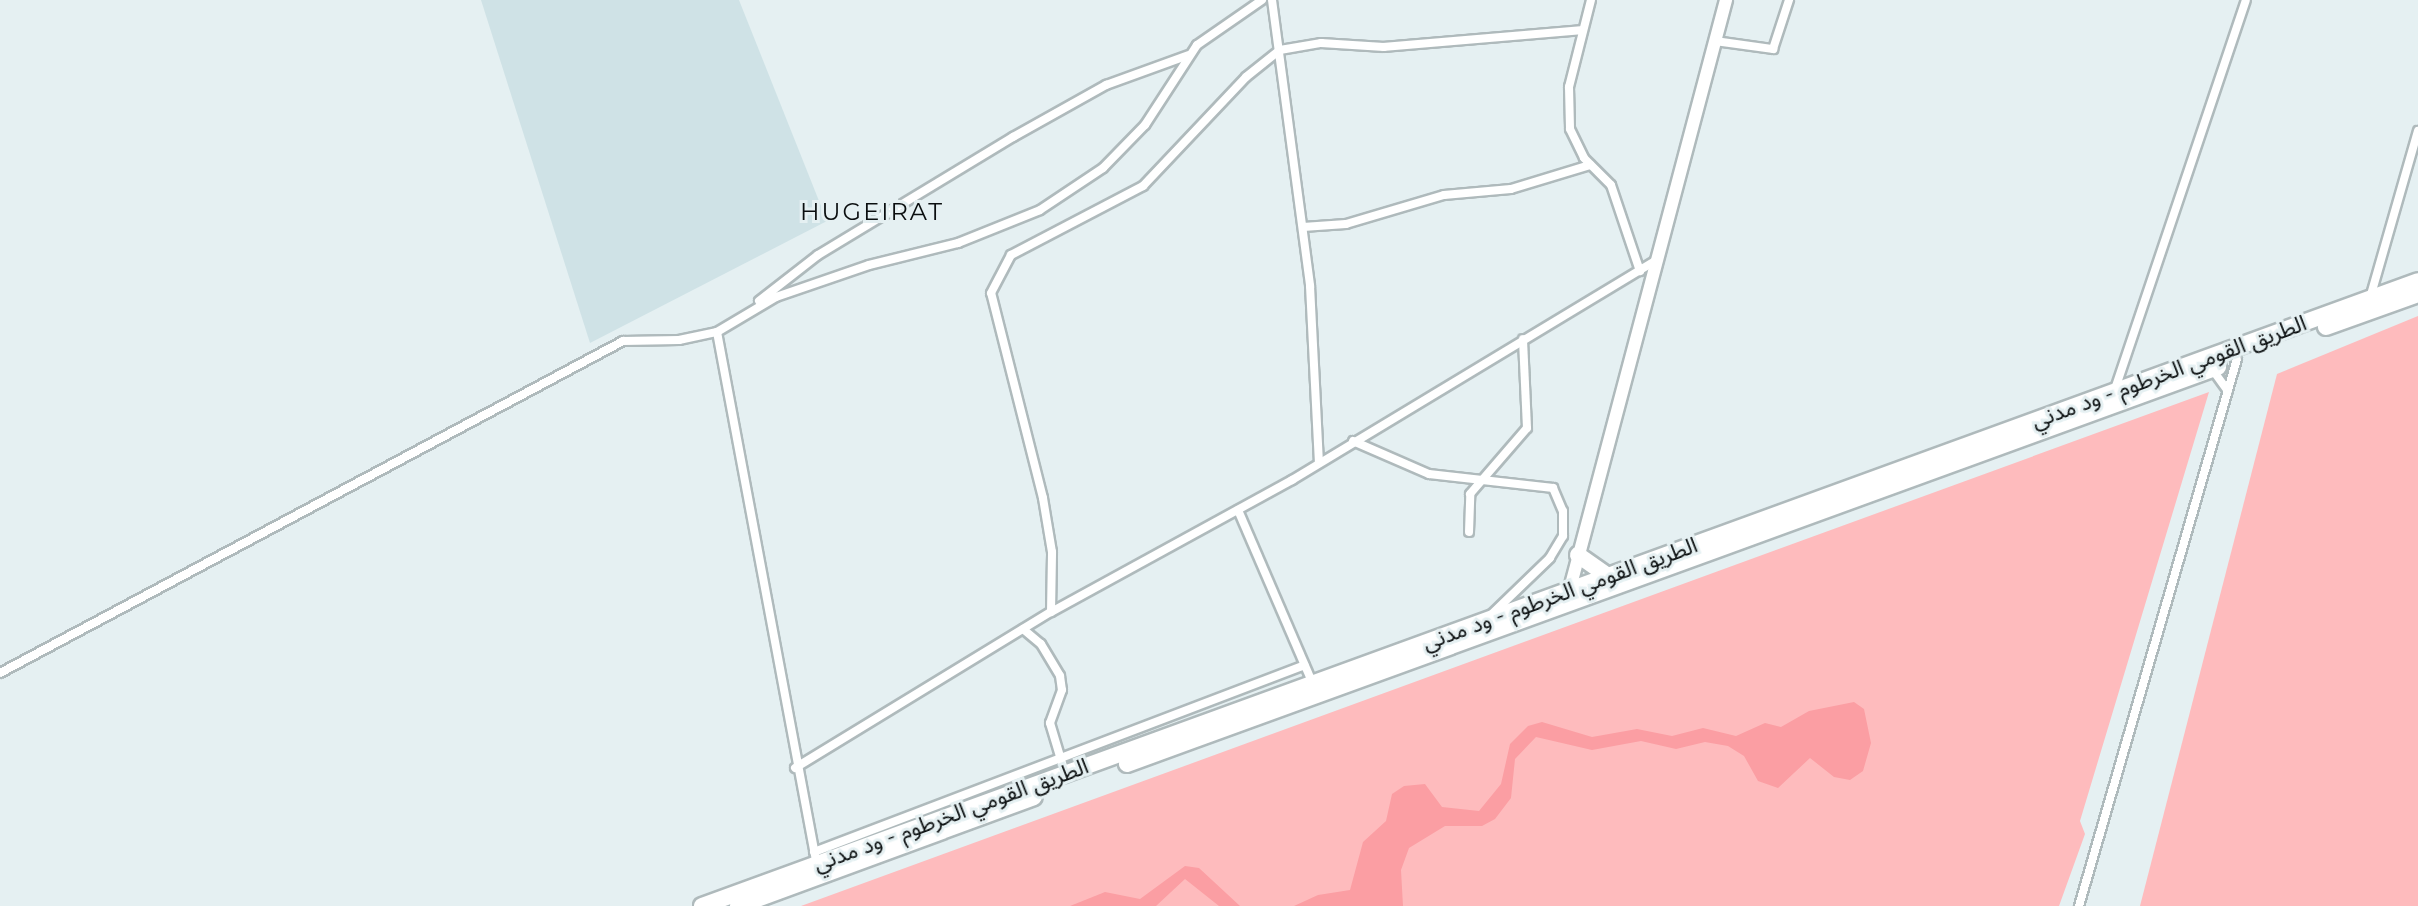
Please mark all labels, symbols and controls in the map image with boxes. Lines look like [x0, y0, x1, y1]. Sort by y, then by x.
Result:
district label: HUGEIRAT [800, 198, 944, 226]
street label: الطريق القومي الخرطوم - ود مدني [2028, 310, 2310, 434]
street label: الطريق القومي الخرطوم - ود مدني [1419, 532, 1701, 656]
street label: الطريق القومي الخرطوم - ود مدني [810, 753, 1092, 877]

